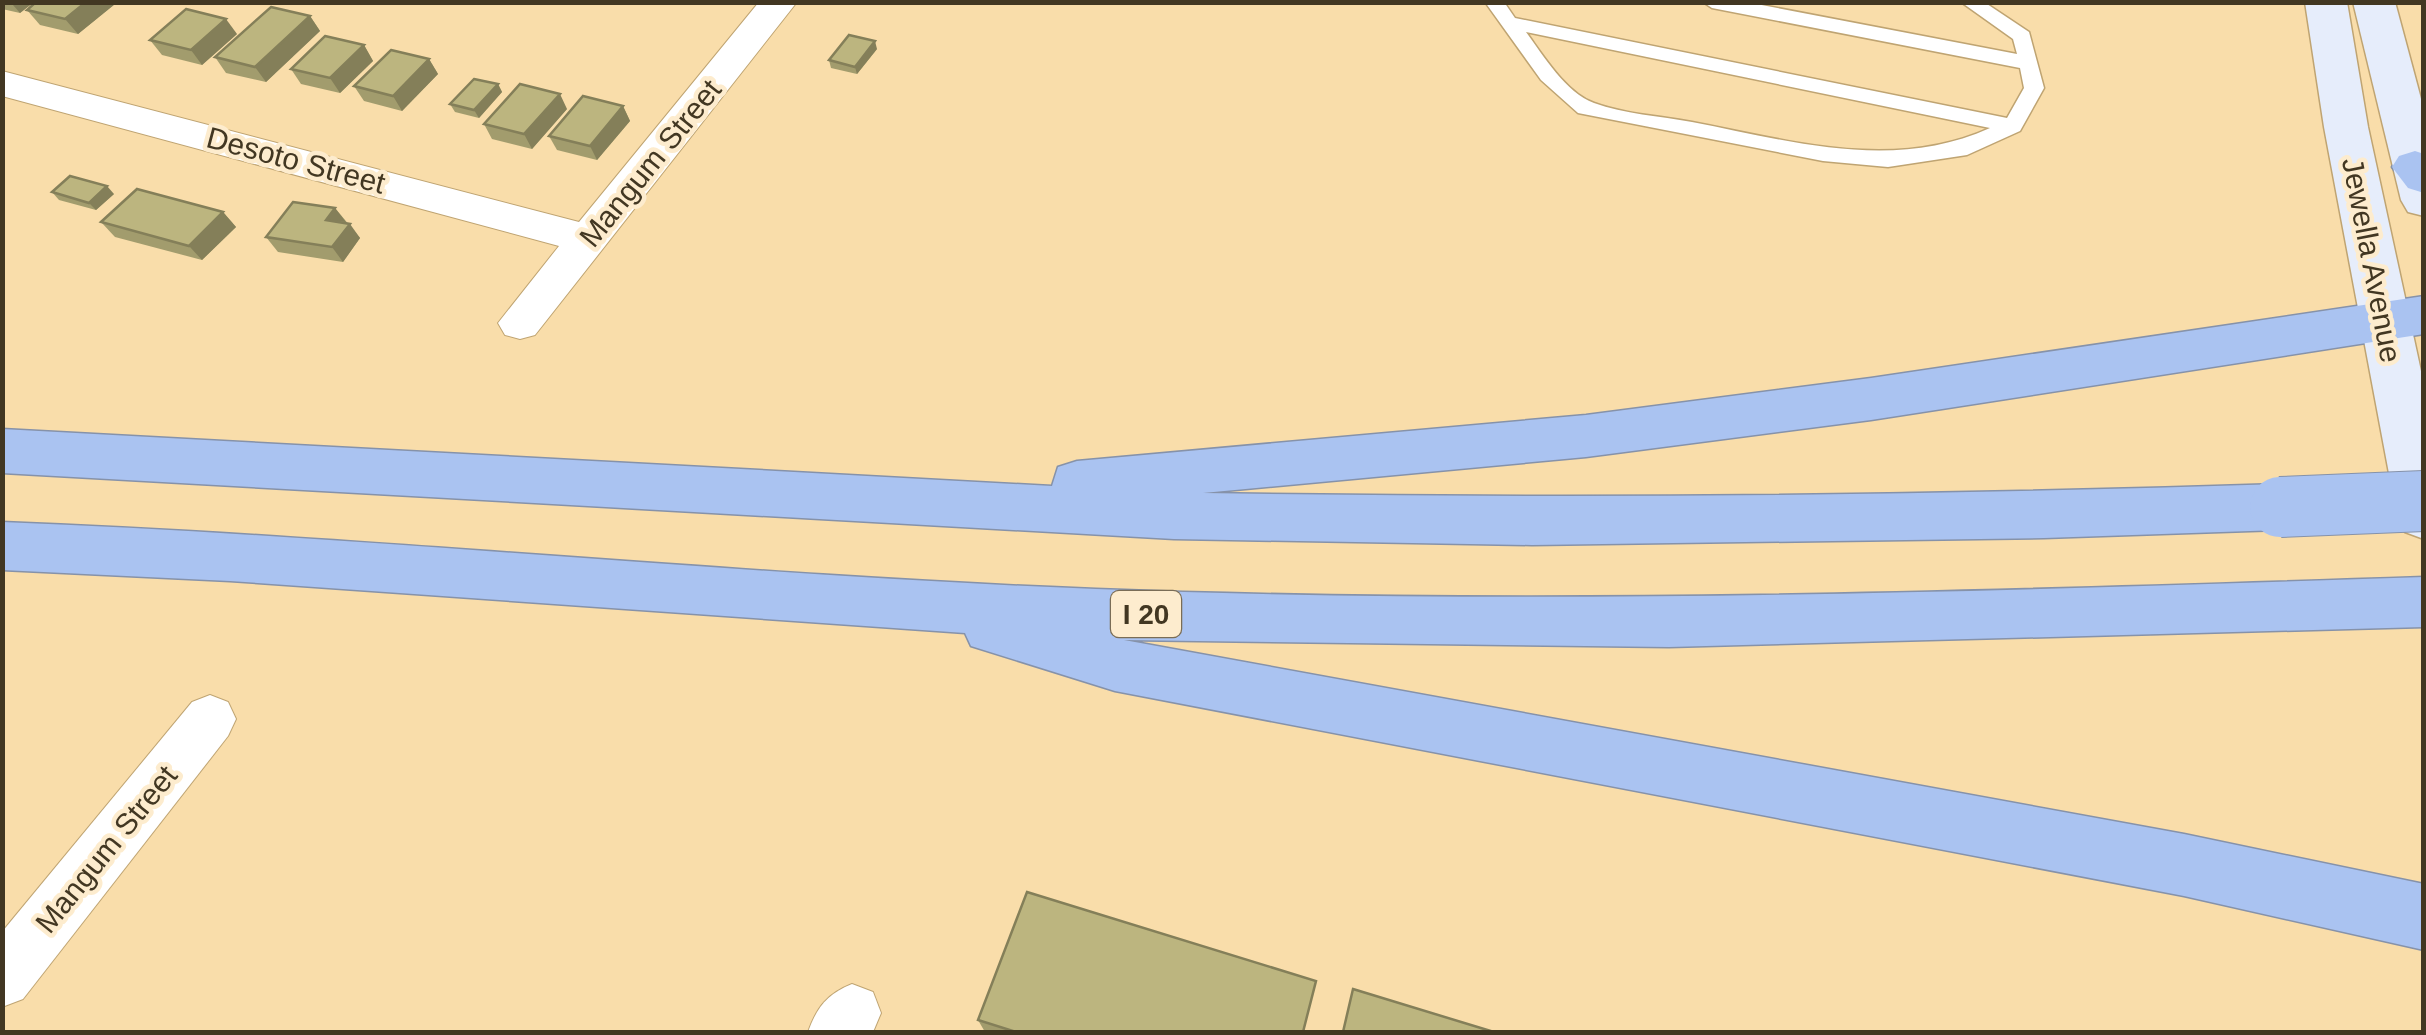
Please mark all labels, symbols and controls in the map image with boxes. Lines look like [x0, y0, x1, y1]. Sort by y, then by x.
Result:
street label: Mangum Street [573, 72, 728, 253]
street label: Desoto Street [203, 120, 389, 200]
street label: Jewella Avenue [2336, 155, 2408, 365]
road number: I 20 [1111, 591, 1181, 637]
street label: Mangum Street [29, 758, 184, 939]

